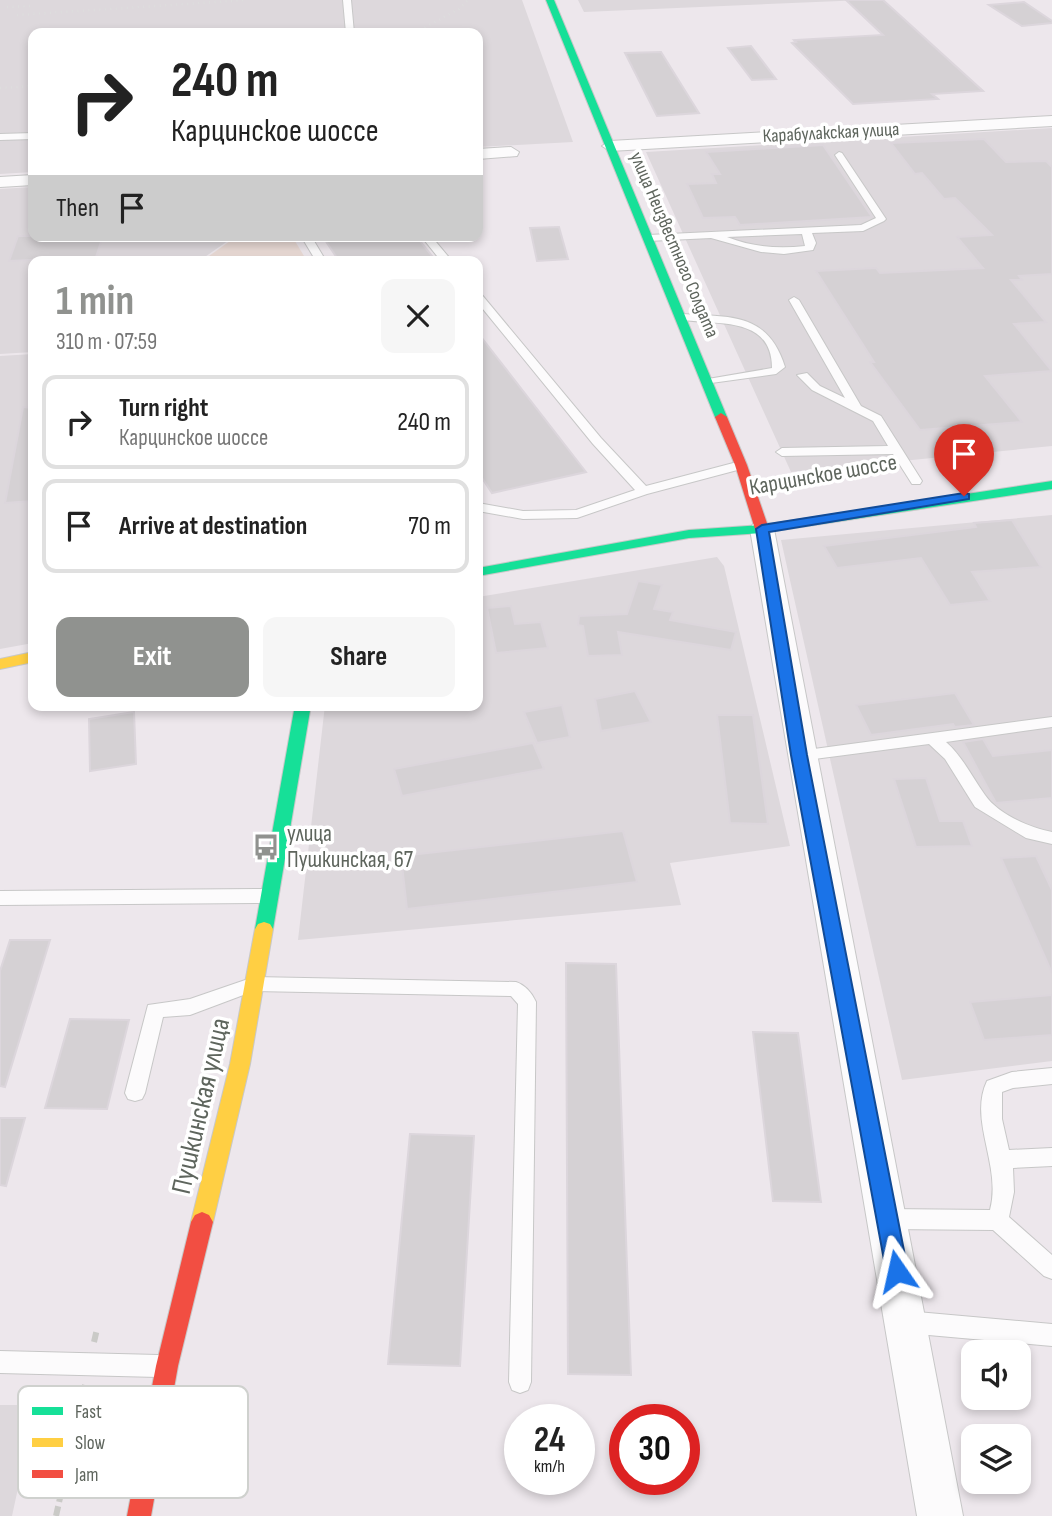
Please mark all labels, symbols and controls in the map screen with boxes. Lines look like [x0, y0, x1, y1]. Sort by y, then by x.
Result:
text: 240 m [171, 52, 279, 111]
icon: right [56, 56, 147, 147]
text: Карцинское шоссе [171, 112, 379, 151]
street label: Карабулакская улица [762, 118, 900, 148]
street label: улица Неизвестного Солдата [624, 149, 724, 341]
icon: arrive [113, 189, 151, 227]
text: Then [56, 193, 99, 224]
text: 1 min [56, 276, 134, 327]
button: close [381, 279, 455, 353]
text: 310 m · 07:59 [56, 328, 157, 356]
text: Turn right [119, 393, 208, 424]
icon: right [60, 403, 98, 441]
text: 240 m [397, 407, 451, 438]
text: Карцинское шоссе [119, 424, 268, 452]
pin [934, 424, 994, 496]
icon: arrive [945, 435, 983, 473]
street label: Карцинское шоссе [747, 448, 899, 502]
icon: arrive [60, 507, 98, 545]
text: Arrive at destination [119, 511, 307, 542]
text: 70 m [408, 511, 451, 542]
button: Exit [56, 617, 249, 697]
button: Share [263, 617, 455, 697]
place label: улица Пушкинская, 67 [287, 820, 413, 874]
bus stop icon: улица Пушкинская, 67 [251, 832, 281, 862]
street label: Пушкинская улица [165, 1015, 237, 1197]
position arrow [860, 1234, 934, 1308]
map controls [961, 1340, 1031, 1494]
button: sound [961, 1340, 1031, 1410]
legend [18, 1386, 248, 1498]
text: Fast [75, 1401, 102, 1424]
speed limit sign: 30 [609, 1404, 700, 1495]
text: 24 [534, 1419, 565, 1462]
button: layers [961, 1424, 1031, 1494]
text: Slow [75, 1432, 105, 1455]
text: km/h [534, 1456, 565, 1477]
text: Jam [74, 1464, 98, 1487]

